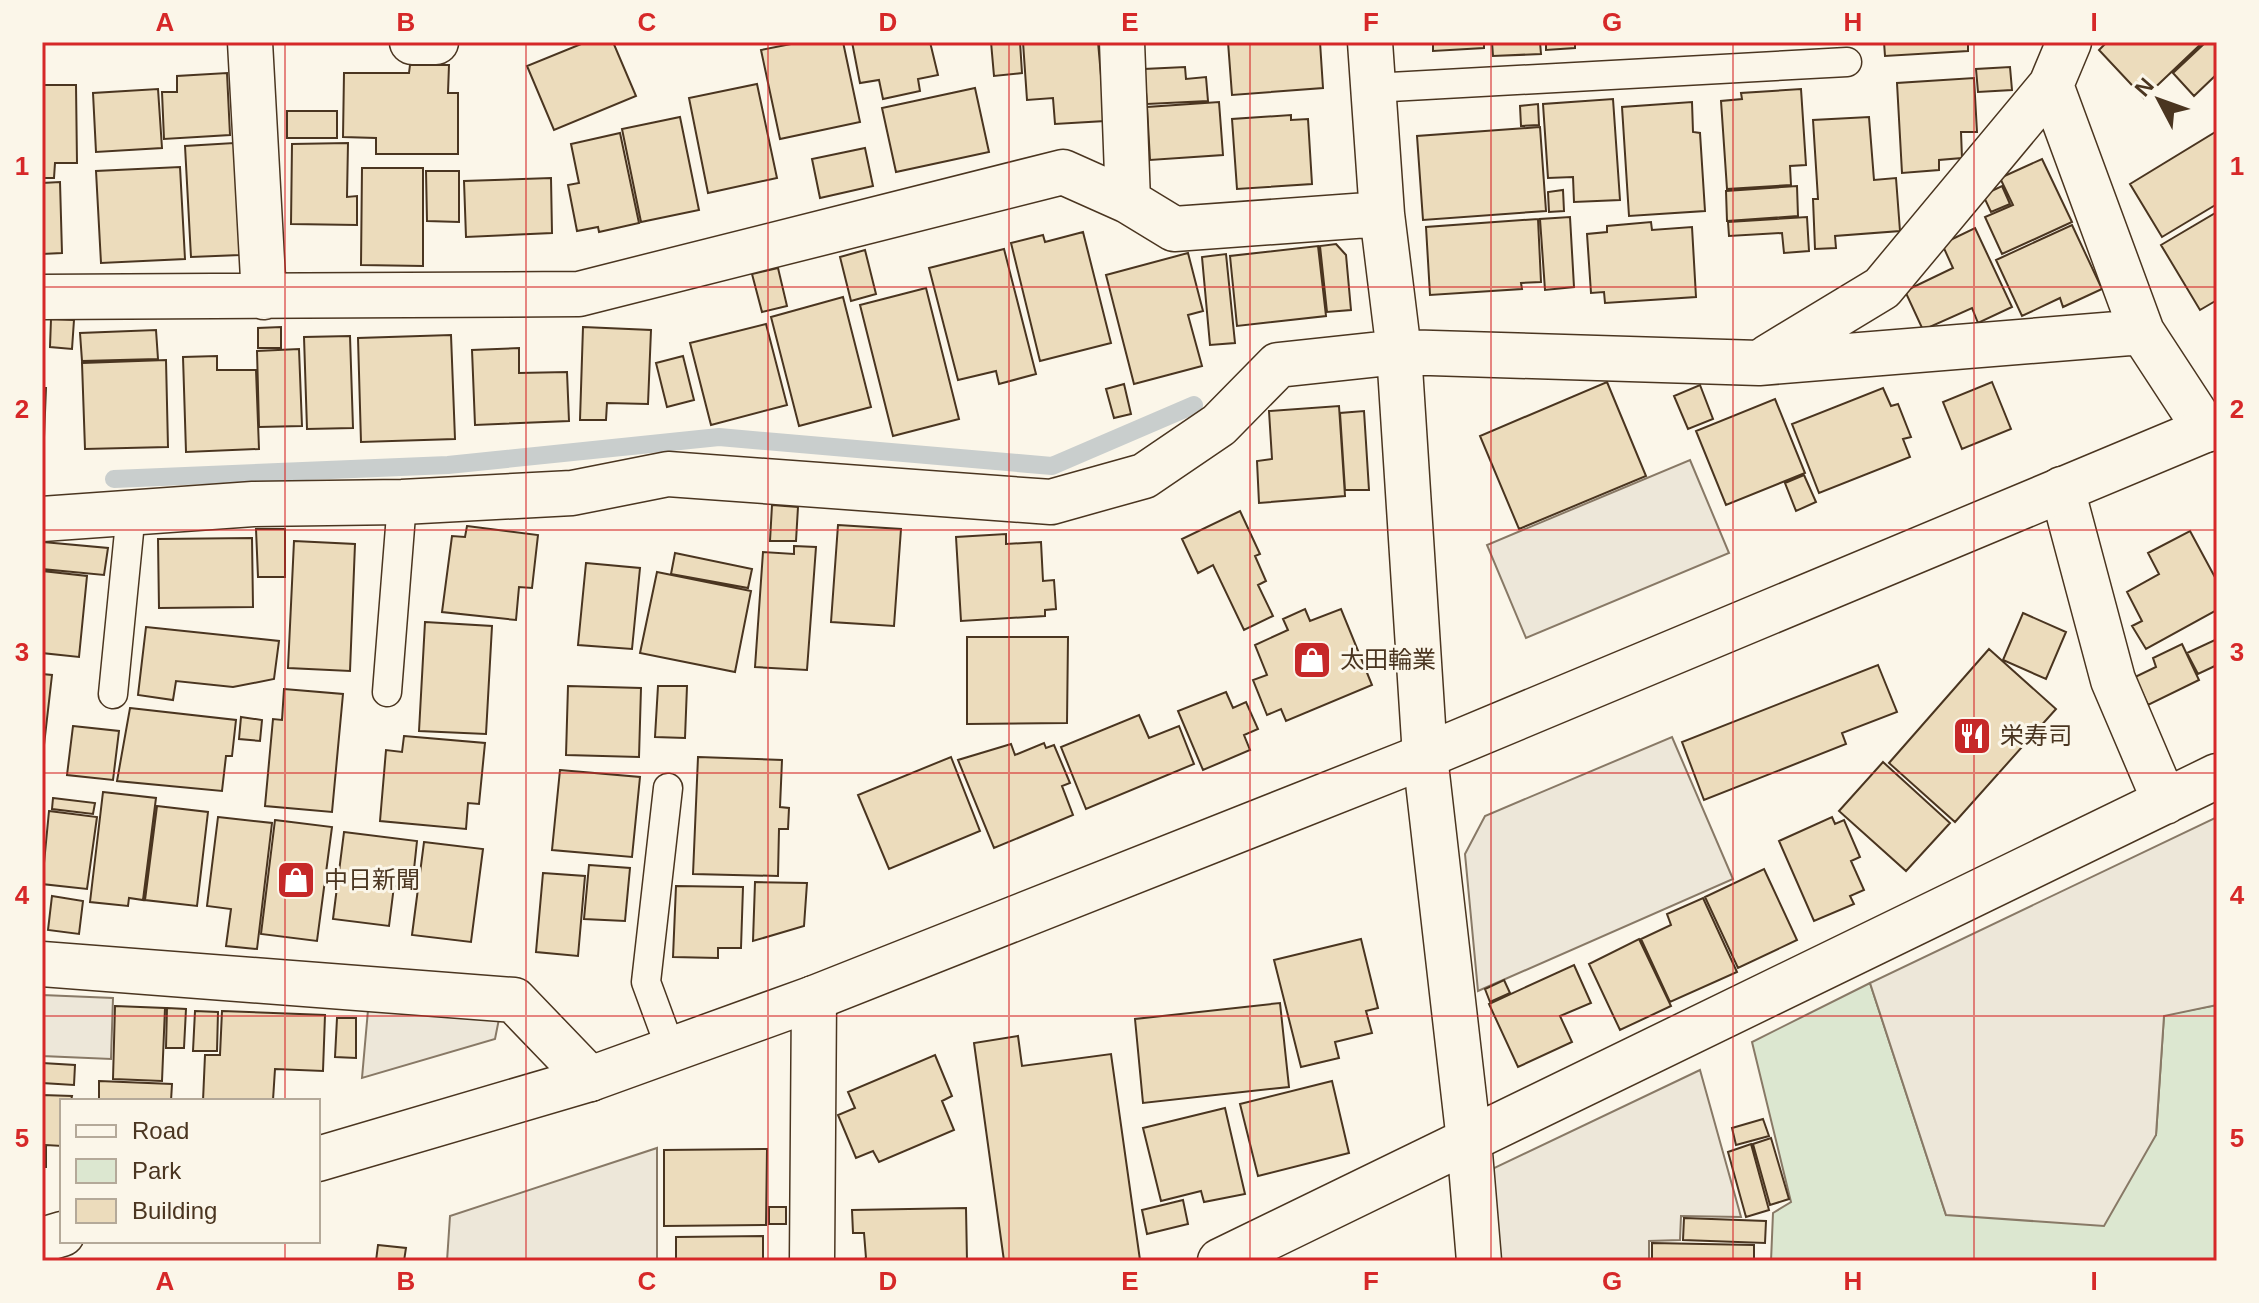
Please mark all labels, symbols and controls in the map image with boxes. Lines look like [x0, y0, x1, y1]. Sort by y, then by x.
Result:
text: A [156, 7, 175, 37]
text: B [397, 7, 415, 37]
text: C [638, 7, 657, 37]
text: D [879, 7, 897, 37]
text: E [1121, 7, 1139, 37]
text: F [1363, 7, 1379, 37]
text: G [1602, 7, 1622, 37]
text: H [1844, 7, 1862, 37]
text: I [2090, 7, 2098, 37]
north arrow [2119, 60, 2199, 140]
text: N [2130, 73, 2159, 101]
text: 1 [15, 151, 29, 181]
text: 1 [2230, 151, 2244, 181]
text: 2 [15, 394, 29, 424]
text: 2 [2230, 394, 2244, 424]
text: 3 [15, 637, 29, 667]
text: 3 [2230, 637, 2244, 667]
shop icon: 太田輪業 [1291, 639, 1333, 681]
place label: 太田輪業 [1340, 646, 1436, 673]
restaurant icon: 栄寿司 [1951, 715, 1993, 757]
place label: 栄寿司 [2000, 722, 2072, 749]
shop icon: 中日新聞 [275, 859, 317, 901]
place label: 中日新聞 [324, 866, 420, 893]
text: 4 [15, 880, 30, 910]
text: 4 [2230, 880, 2245, 910]
legend [60, 1099, 320, 1243]
text: Road [132, 1117, 189, 1144]
text: 5 [15, 1123, 29, 1153]
text: 5 [2230, 1123, 2244, 1153]
text: Park [132, 1157, 182, 1184]
text: Building [132, 1197, 217, 1224]
text: A [156, 1266, 175, 1296]
text: B [397, 1266, 415, 1296]
text: C [638, 1266, 657, 1296]
text: D [879, 1266, 897, 1296]
text: E [1121, 1266, 1139, 1296]
text: F [1363, 1266, 1379, 1296]
text: G [1602, 1266, 1622, 1296]
text: H [1844, 1266, 1862, 1296]
text: I [2090, 1266, 2098, 1296]

